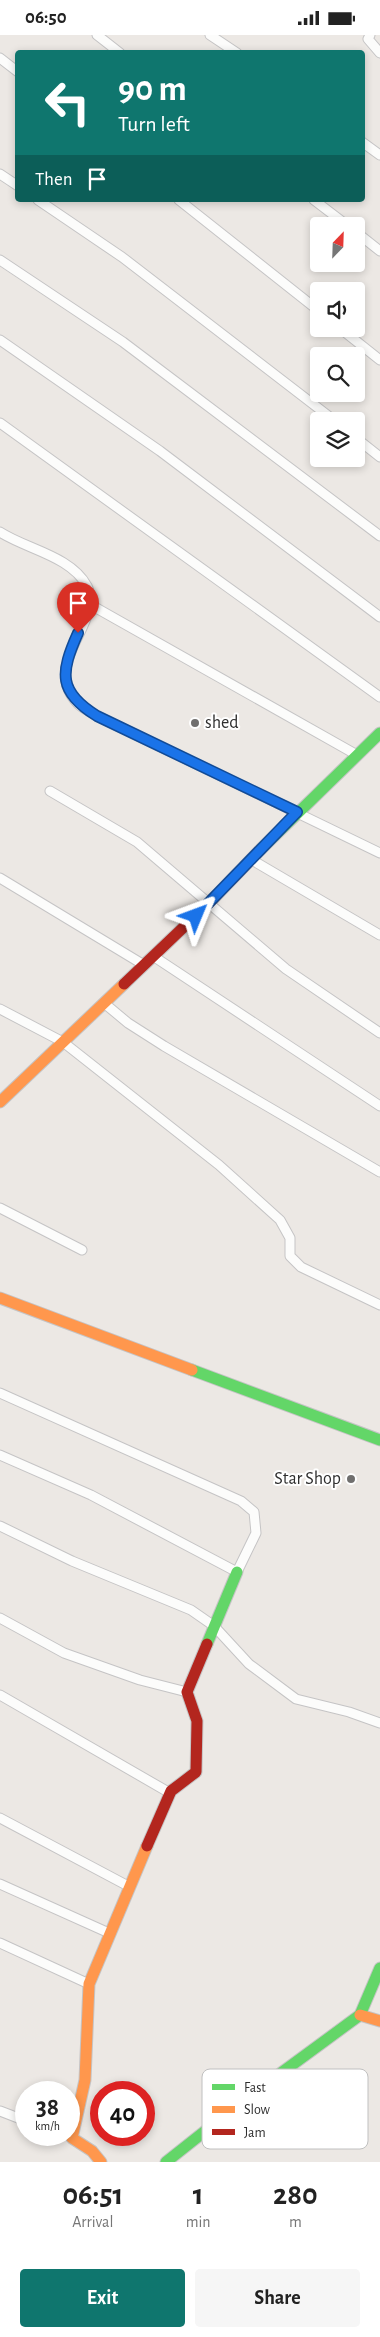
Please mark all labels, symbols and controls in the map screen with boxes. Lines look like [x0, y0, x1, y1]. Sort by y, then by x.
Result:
text: 06:50 [25, 8, 67, 27]
icon: left [35, 70, 100, 135]
text: 90 m [118, 72, 187, 107]
text: Turn left [118, 113, 190, 135]
icon: arrive [83, 165, 111, 193]
text: Then [35, 170, 73, 189]
north arrow [310, 217, 365, 273]
map controls [310, 217, 365, 467]
button: sound [310, 282, 365, 337]
button: search [310, 347, 365, 402]
button: layers [310, 412, 365, 467]
pin [57, 582, 99, 633]
icon: arrive [64, 589, 92, 617]
place label: shed [205, 714, 239, 732]
marker: shed [189, 717, 201, 729]
position arrow [169, 889, 221, 941]
place label: Star Shop [274, 1470, 341, 1488]
marker: Star Shop [345, 1473, 357, 1485]
legend [202, 2069, 368, 2149]
speed limit sign: 40 [90, 2081, 155, 2146]
text: Fast [244, 2081, 266, 2095]
text: 38 [36, 2095, 59, 2120]
text: Slow [244, 2103, 271, 2117]
text: km/h [35, 2120, 60, 2132]
text: Jam [244, 2126, 266, 2140]
text: 06:51 [62, 2180, 123, 2210]
text: 1 [193, 2180, 204, 2210]
text: 280 [273, 2180, 318, 2210]
text: Arrival [72, 2214, 113, 2230]
text: min [186, 2214, 211, 2230]
text: m [289, 2214, 302, 2230]
button: Exit [20, 2269, 185, 2327]
button: Share [195, 2269, 360, 2327]

